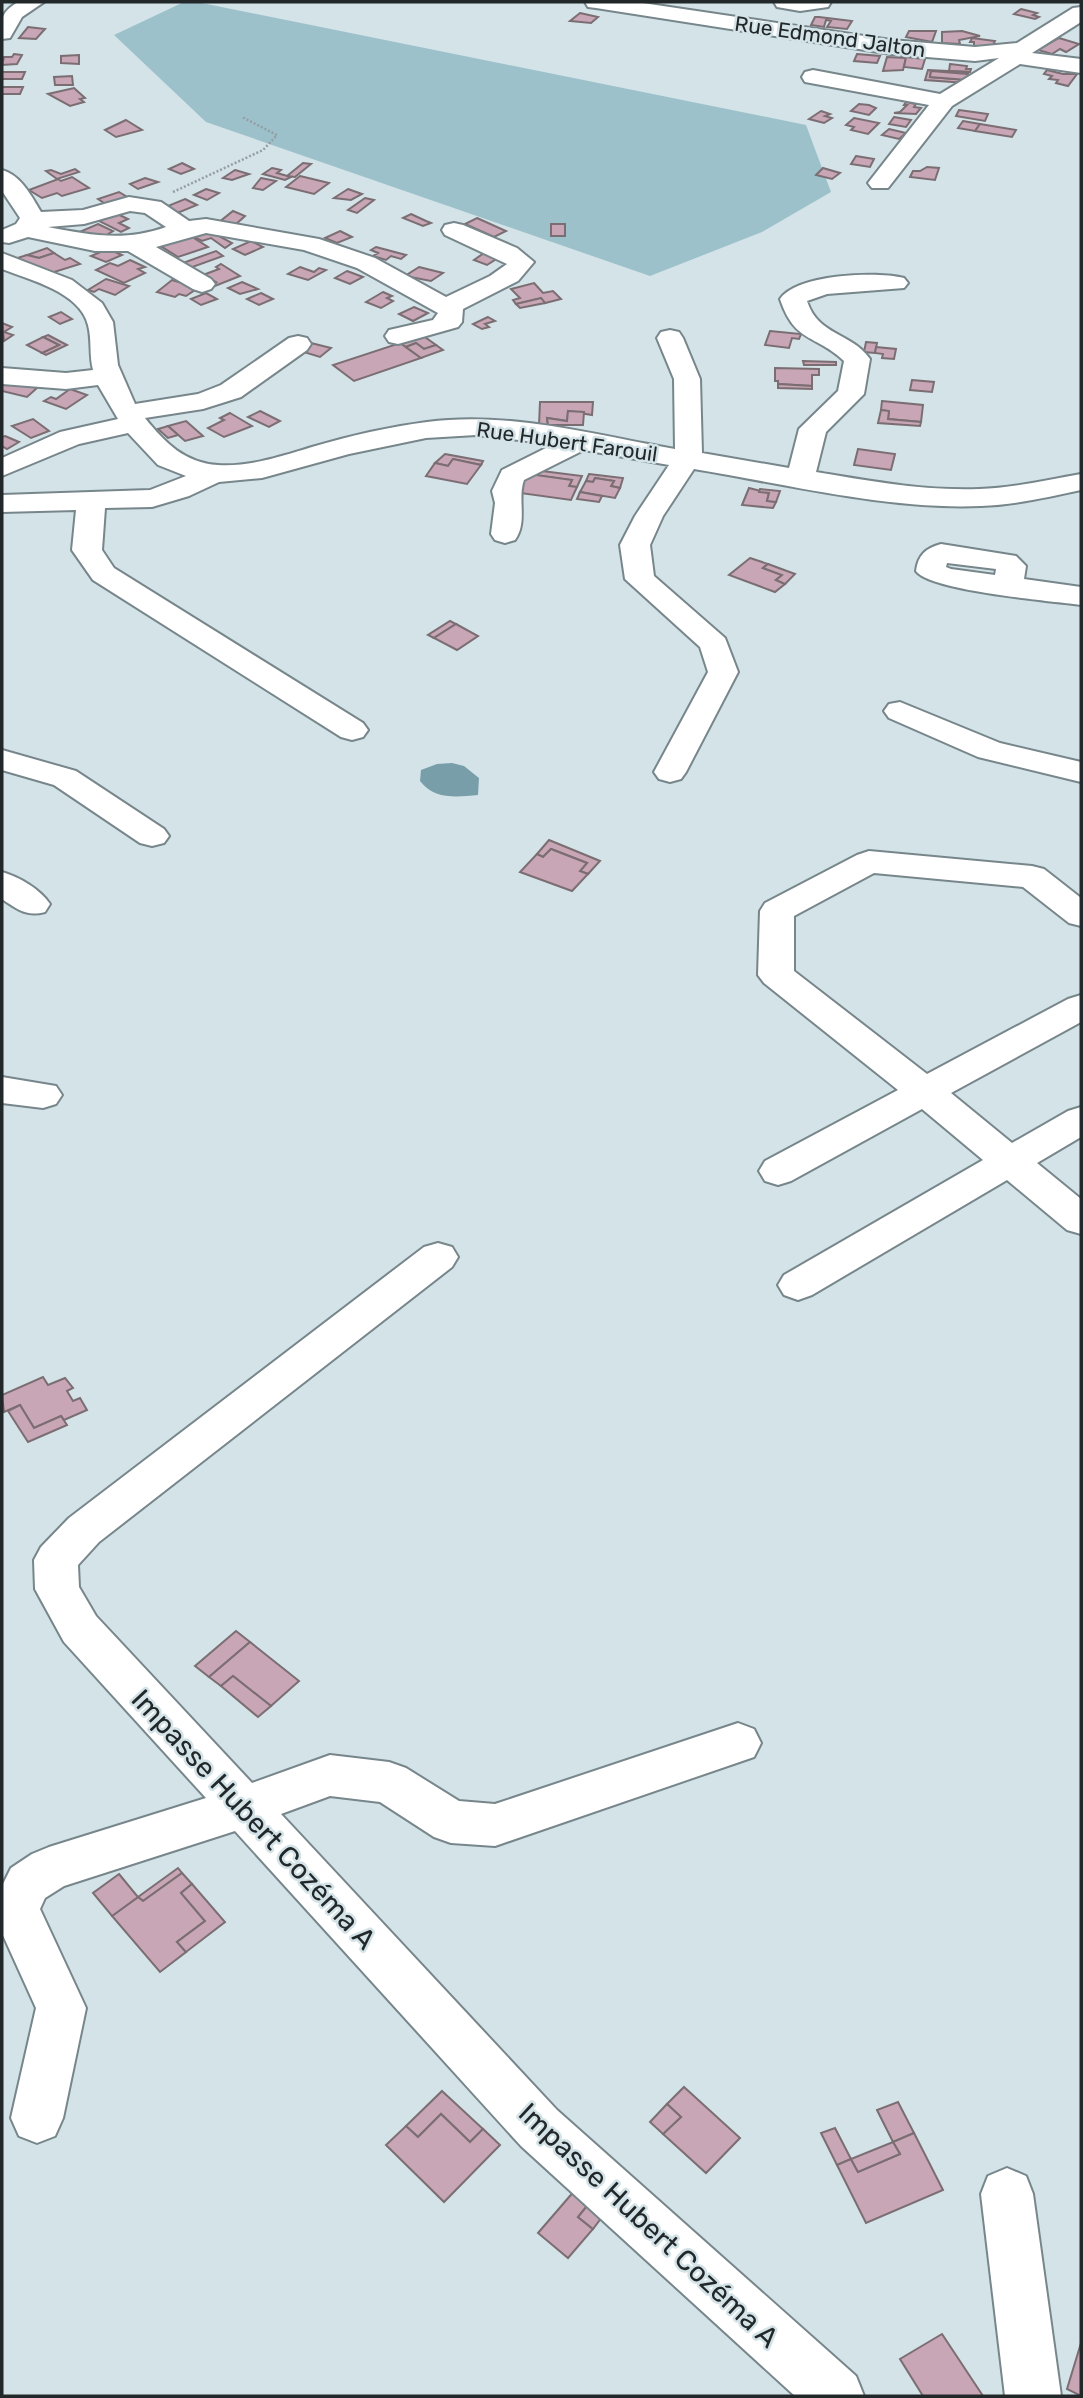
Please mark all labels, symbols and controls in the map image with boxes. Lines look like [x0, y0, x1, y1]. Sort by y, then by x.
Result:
street label: Rue Edmond Jalton [733, 11, 927, 62]
street label: Rue Hubert Farouil [475, 416, 659, 467]
street label: Impasse Hubert Cozéma A [125, 1683, 383, 1956]
street label: Impasse Hubert Cozéma A [512, 2096, 785, 2355]

